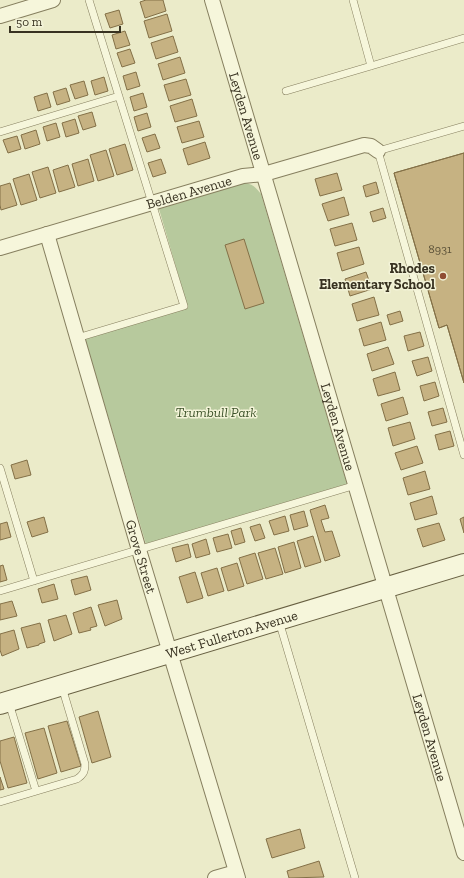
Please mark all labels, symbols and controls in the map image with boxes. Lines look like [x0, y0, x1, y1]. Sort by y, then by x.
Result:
scale bar [10, 8, 120, 34]
text: 50 m [16, 15, 43, 29]
street label: Leyden Avenue [225, 70, 267, 162]
street label: Belden Avenue [144, 172, 234, 213]
house number: 8931 [428, 242, 452, 256]
place label: Rhodes Elementary School [319, 260, 436, 293]
marker: Rhodes Elementary School [438, 271, 448, 281]
street label: Leyden Avenue [317, 381, 359, 473]
park label: Trumbull Park [175, 404, 257, 421]
street label: Grove Street [122, 518, 160, 596]
street label: West Fullerton Avenue [164, 607, 300, 662]
street label: Leyden Avenue [408, 692, 450, 784]

